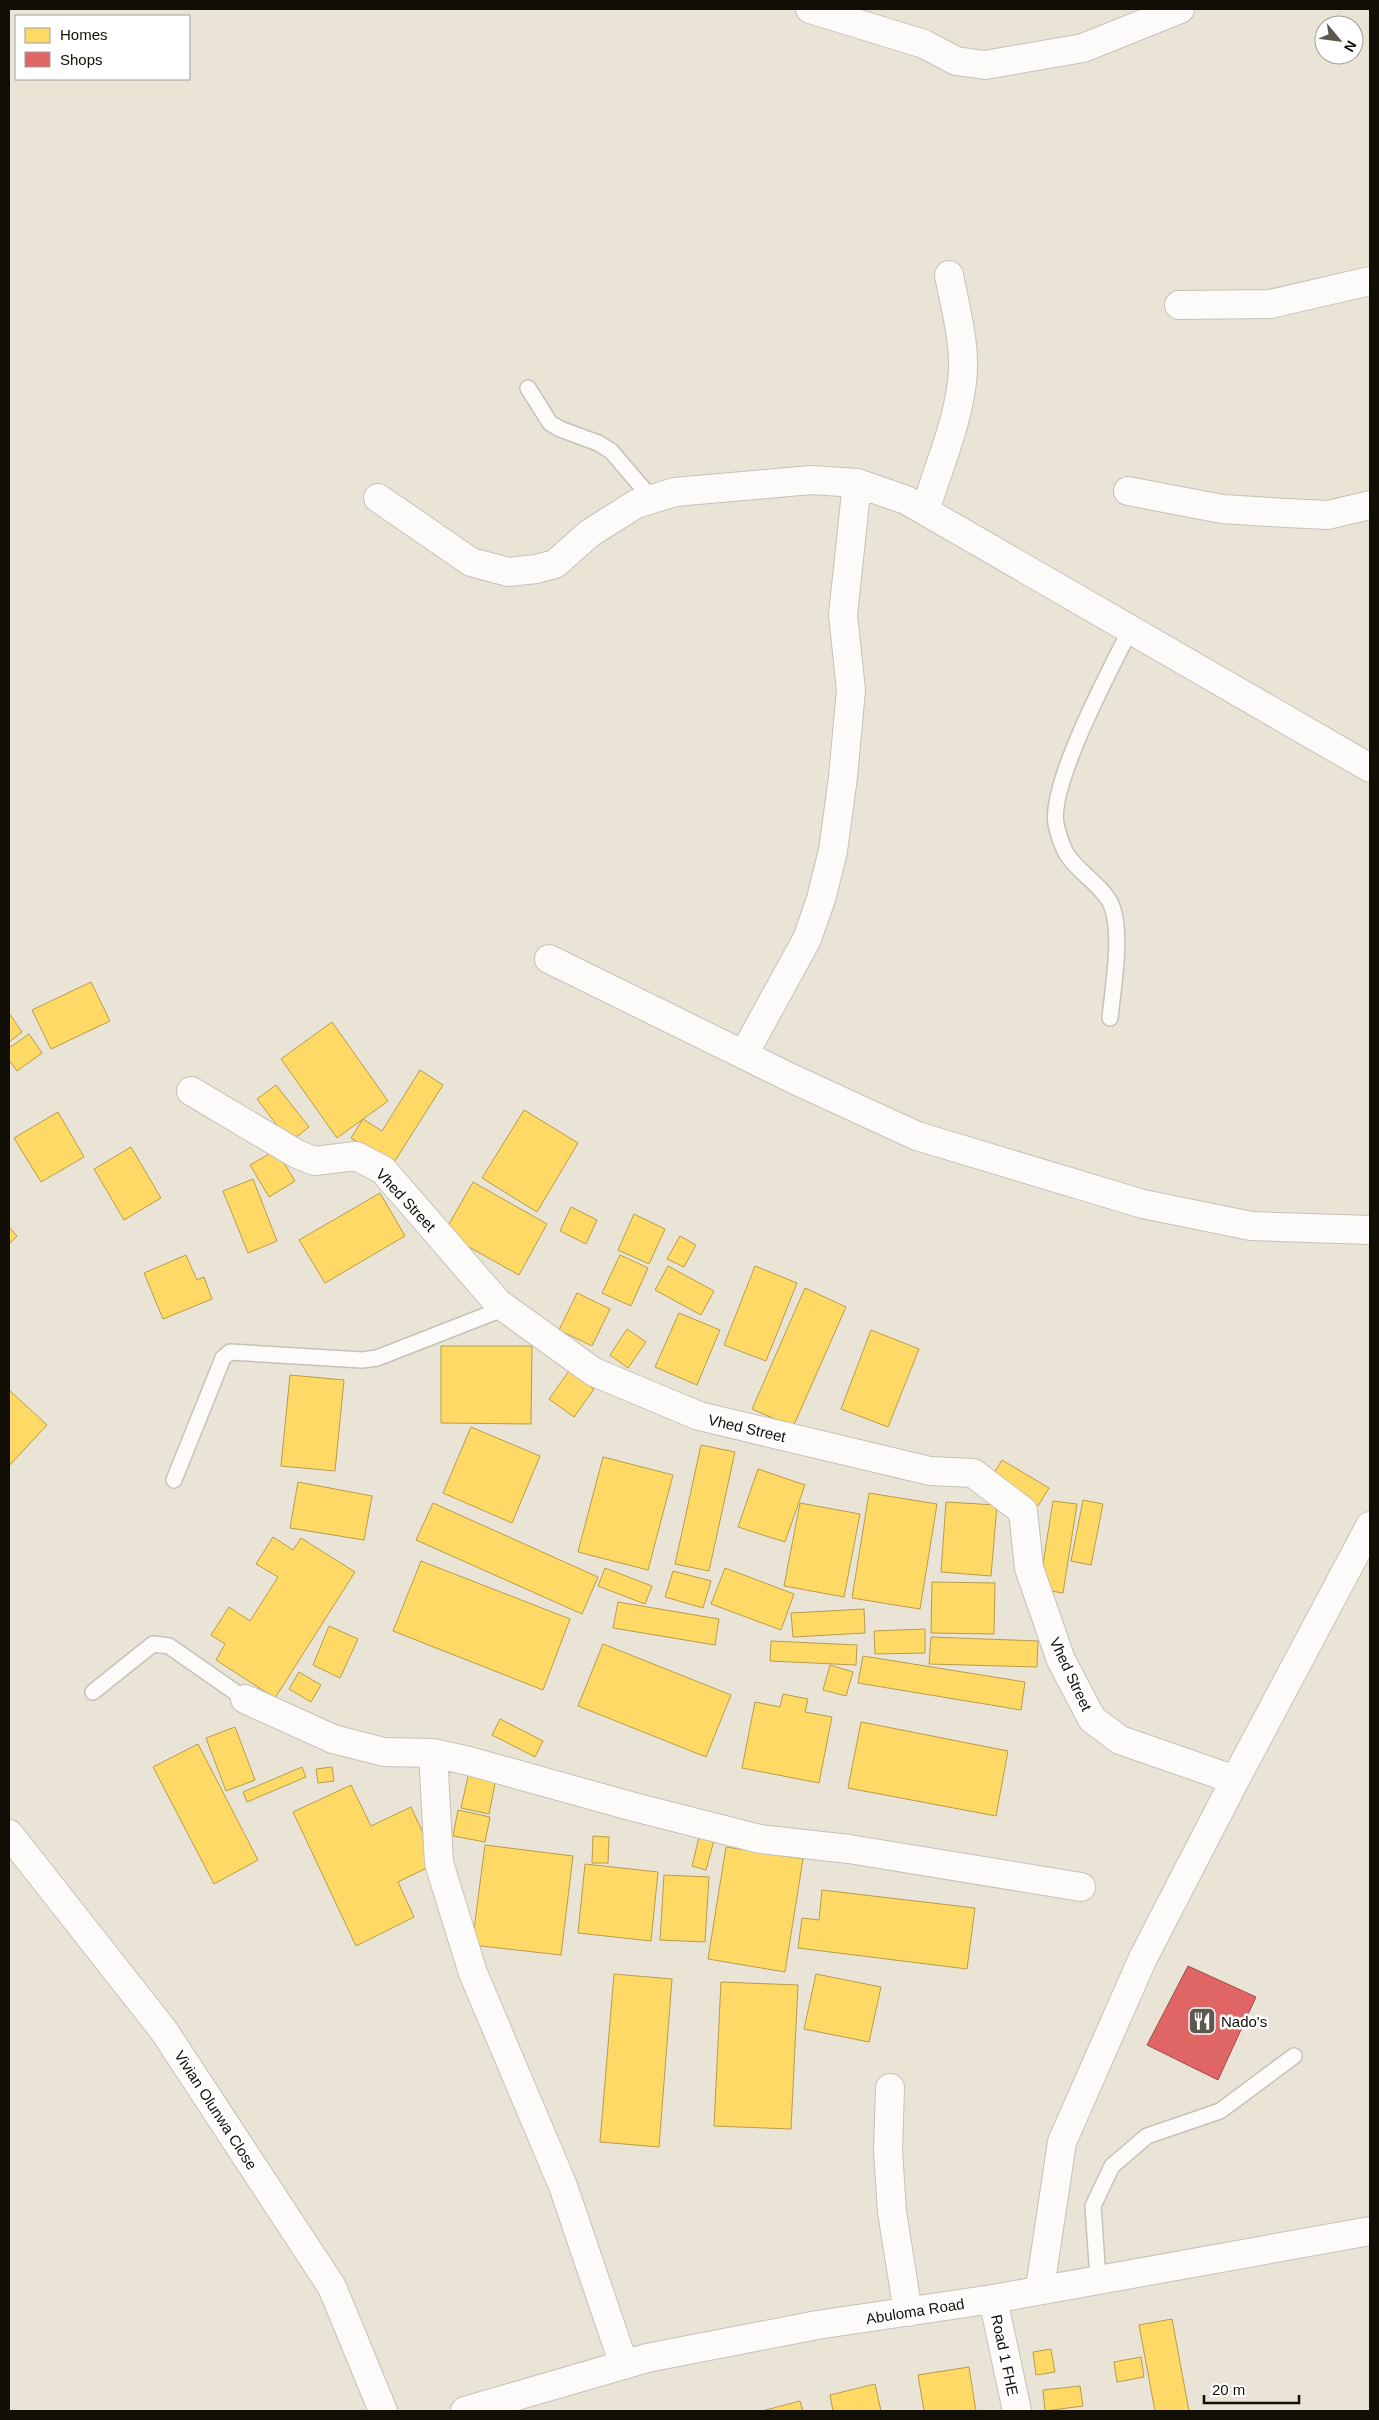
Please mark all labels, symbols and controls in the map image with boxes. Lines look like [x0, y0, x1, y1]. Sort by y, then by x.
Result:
legend [15, 15, 190, 80]
north arrow [1314, 15, 1364, 65]
text: Homes [60, 26, 108, 43]
text: N [1341, 38, 1360, 55]
text: Shops [60, 51, 103, 68]
street label: Vhed Street [373, 1165, 440, 1235]
street label: Vhed Street [706, 1411, 788, 1445]
street label: Vhed Street [1047, 1635, 1096, 1714]
restaurant icon: Nado's [1187, 2006, 1217, 2036]
place label: Nado's [1221, 2013, 1267, 2030]
street label: Vivian Olunwa Close [171, 2047, 261, 2173]
street label: Abuloma Road [865, 2295, 965, 2327]
street label: Road 1 FHE [988, 2313, 1022, 2397]
scale bar [1204, 2372, 1299, 2404]
text: 20 m [1212, 2381, 1245, 2398]

